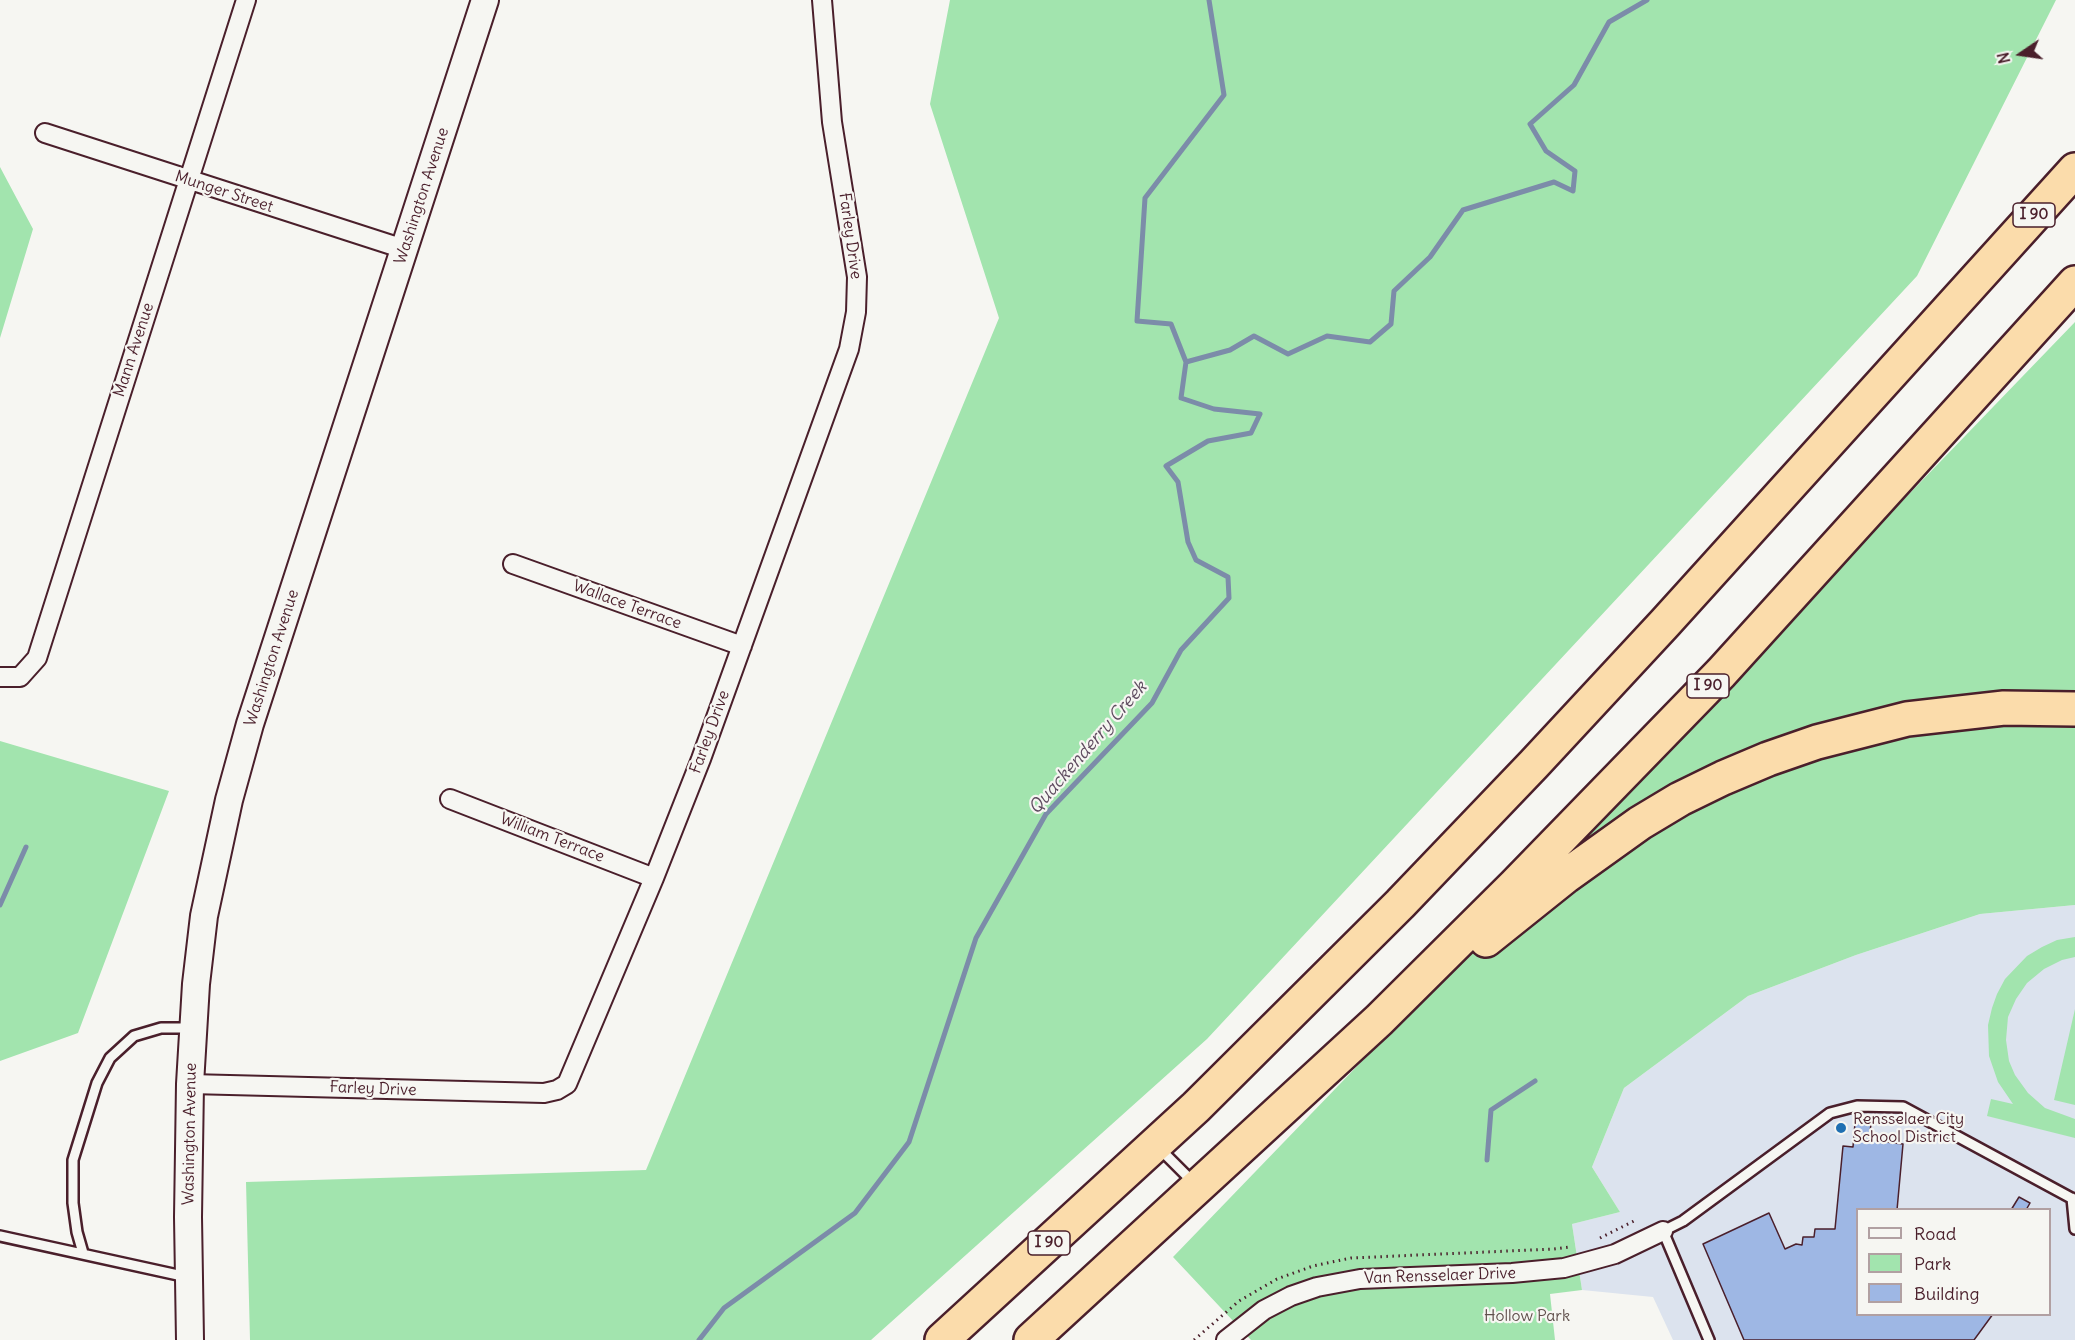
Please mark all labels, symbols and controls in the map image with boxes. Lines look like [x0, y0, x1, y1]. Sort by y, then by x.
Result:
north arrow [1991, 24, 2051, 84]
text: N [1992, 50, 2014, 66]
street label: Washington Avenue [391, 125, 453, 267]
street label: Munger Street [172, 167, 276, 217]
street label: Farley Drive [834, 192, 866, 280]
road number: I 90 [2013, 203, 2055, 227]
street label: Mann Avenue [110, 300, 158, 400]
street label: Wallace Terrace [570, 576, 684, 634]
street label: Washington Avenue [241, 587, 303, 729]
road number: I 90 [1687, 674, 1729, 698]
water label: Quackenderry Creek [1024, 677, 1152, 819]
street label: Farley Drive [686, 688, 734, 776]
street label: William Terrace [497, 809, 607, 867]
street label: Washington Avenue [179, 1063, 201, 1205]
street label: Farley Drive [329, 1078, 417, 1100]
place label: Rensselaer City School District [1853, 1109, 1964, 1147]
marker: Rensselaer City School District [1834, 1121, 1848, 1135]
legend [1856, 1208, 2051, 1316]
text: Road [1914, 1222, 1956, 1245]
road number: I 90 [1028, 1231, 1070, 1255]
text: Park [1914, 1252, 1951, 1275]
street label: Van Rensselaer Drive [1364, 1264, 1516, 1288]
text: Building [1914, 1282, 1979, 1305]
park label: Hollow Park [1484, 1306, 1570, 1326]

